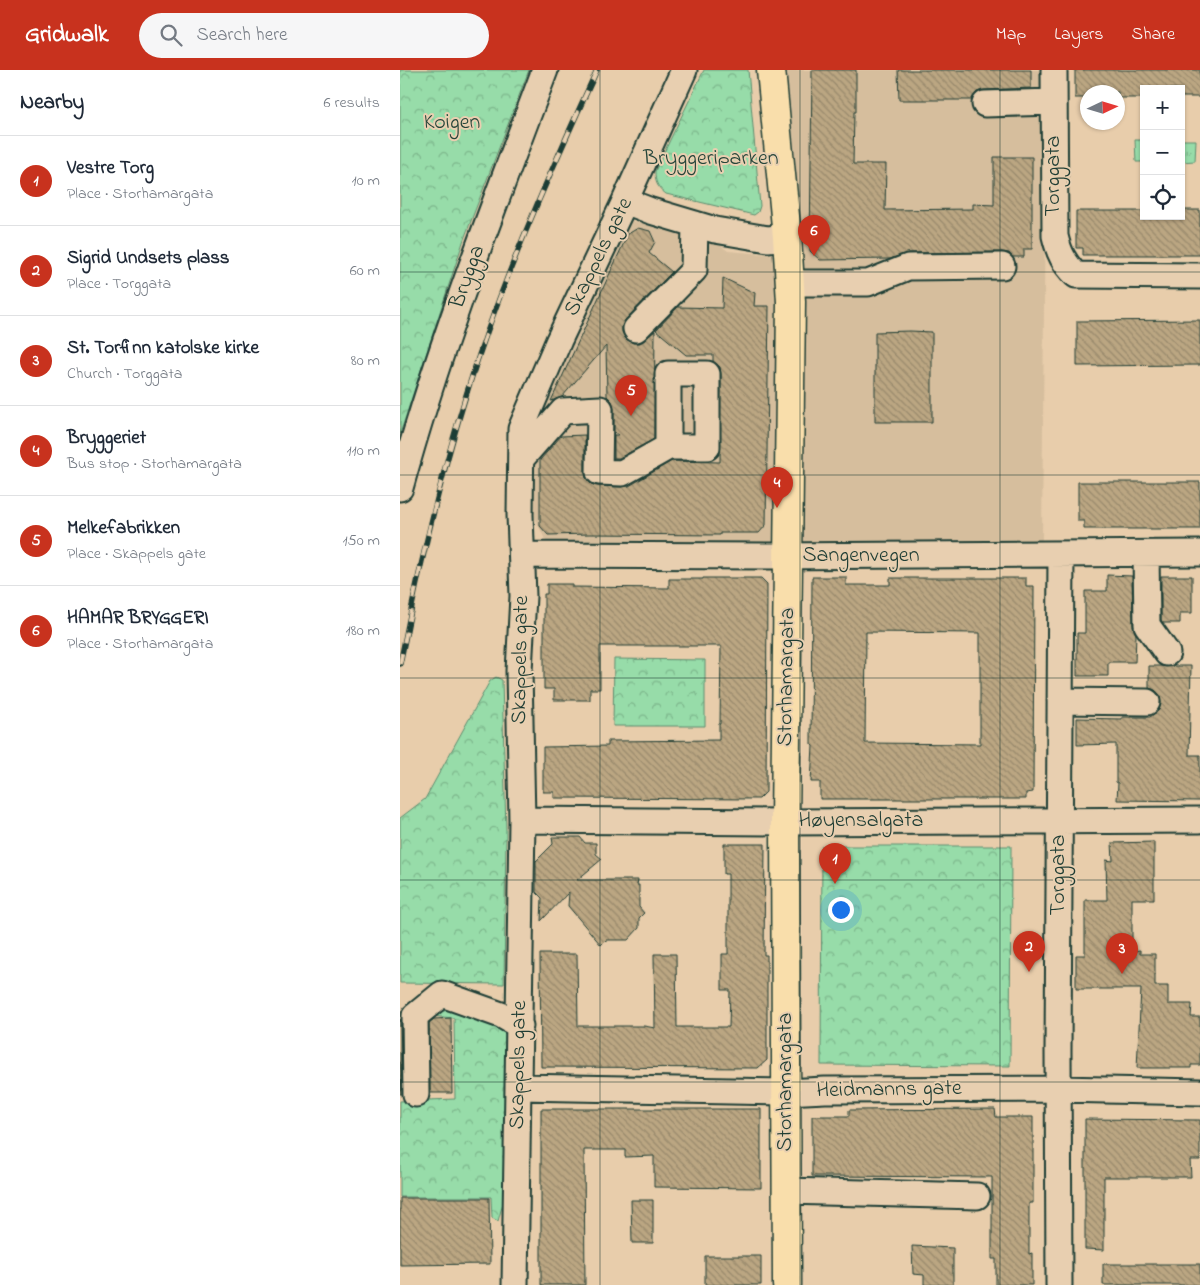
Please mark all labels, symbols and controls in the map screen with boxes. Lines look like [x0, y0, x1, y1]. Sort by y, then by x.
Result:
search box [139, 13, 489, 58]
text: Gridwalk [25, 18, 109, 53]
icon: search [157, 21, 185, 49]
text: Search here [197, 22, 288, 49]
text: Map [996, 22, 1026, 48]
text: Layers [1054, 22, 1104, 48]
text: Share [1132, 22, 1175, 48]
north arrow [1080, 85, 1125, 130]
map controls [1140, 85, 1185, 220]
button: + [1140, 85, 1185, 130]
text: Nearby [20, 88, 84, 118]
text: 6 results [323, 91, 380, 115]
park label: Koigen [424, 107, 480, 140]
button: − [1140, 130, 1185, 175]
street label: Torggata [1038, 136, 1071, 216]
park label: Bryggeriparken [642, 143, 779, 176]
text: Vestre Torg [67, 155, 154, 182]
text: 1 [33, 169, 39, 193]
text: 10 m [352, 169, 380, 193]
button: locate [1140, 175, 1185, 220]
text: Place · Storhamargata [67, 182, 213, 206]
street label: Skappels gate [556, 192, 643, 322]
pin: 6 [798, 215, 830, 256]
street label: Brygga [441, 241, 495, 315]
text: Sigrid Undsets plass [67, 245, 230, 272]
text: 2 [32, 259, 40, 283]
text: 60 m [350, 259, 380, 283]
text: Place · Torggata [67, 272, 171, 296]
text: St. Torfinn katolske kirke [67, 335, 259, 362]
text: 3 [33, 349, 39, 373]
text: 80 m [351, 349, 380, 373]
text: Church · Torggata [67, 362, 182, 386]
pin: 5 [615, 375, 647, 416]
text: Bryggeriet [67, 425, 146, 452]
text: 4 [33, 439, 39, 463]
text: 110 m [346, 439, 380, 463]
text: Bus stop · Storhamargata [67, 452, 242, 476]
pin: 4 [761, 467, 793, 508]
text: Melkefabrikken [67, 515, 180, 542]
text: 5 [31, 529, 41, 553]
text: 150 m [342, 529, 380, 553]
street label: Sangenvegen [802, 540, 920, 573]
text: Place · Skappels gate [67, 542, 206, 566]
street label: Skappels gate [504, 595, 539, 725]
text: HAMAR BRYGGERI [67, 605, 209, 632]
street label: Storhamargata [770, 607, 805, 747]
text: 6 [32, 619, 40, 643]
text: 180 m [346, 619, 380, 643]
text: Place · Storhamargata [67, 632, 213, 656]
street label: Høyensalgata [799, 805, 923, 838]
street label: Torggata [1043, 835, 1076, 915]
pin: 1 [819, 843, 851, 884]
your location [828, 897, 854, 923]
pin: 2 [1013, 931, 1045, 972]
pin: 3 [1106, 933, 1138, 974]
street label: Skappels gate [502, 1000, 537, 1130]
street label: Storhamargata [770, 1013, 803, 1151]
street label: Heidmanns gate [816, 1073, 962, 1108]

